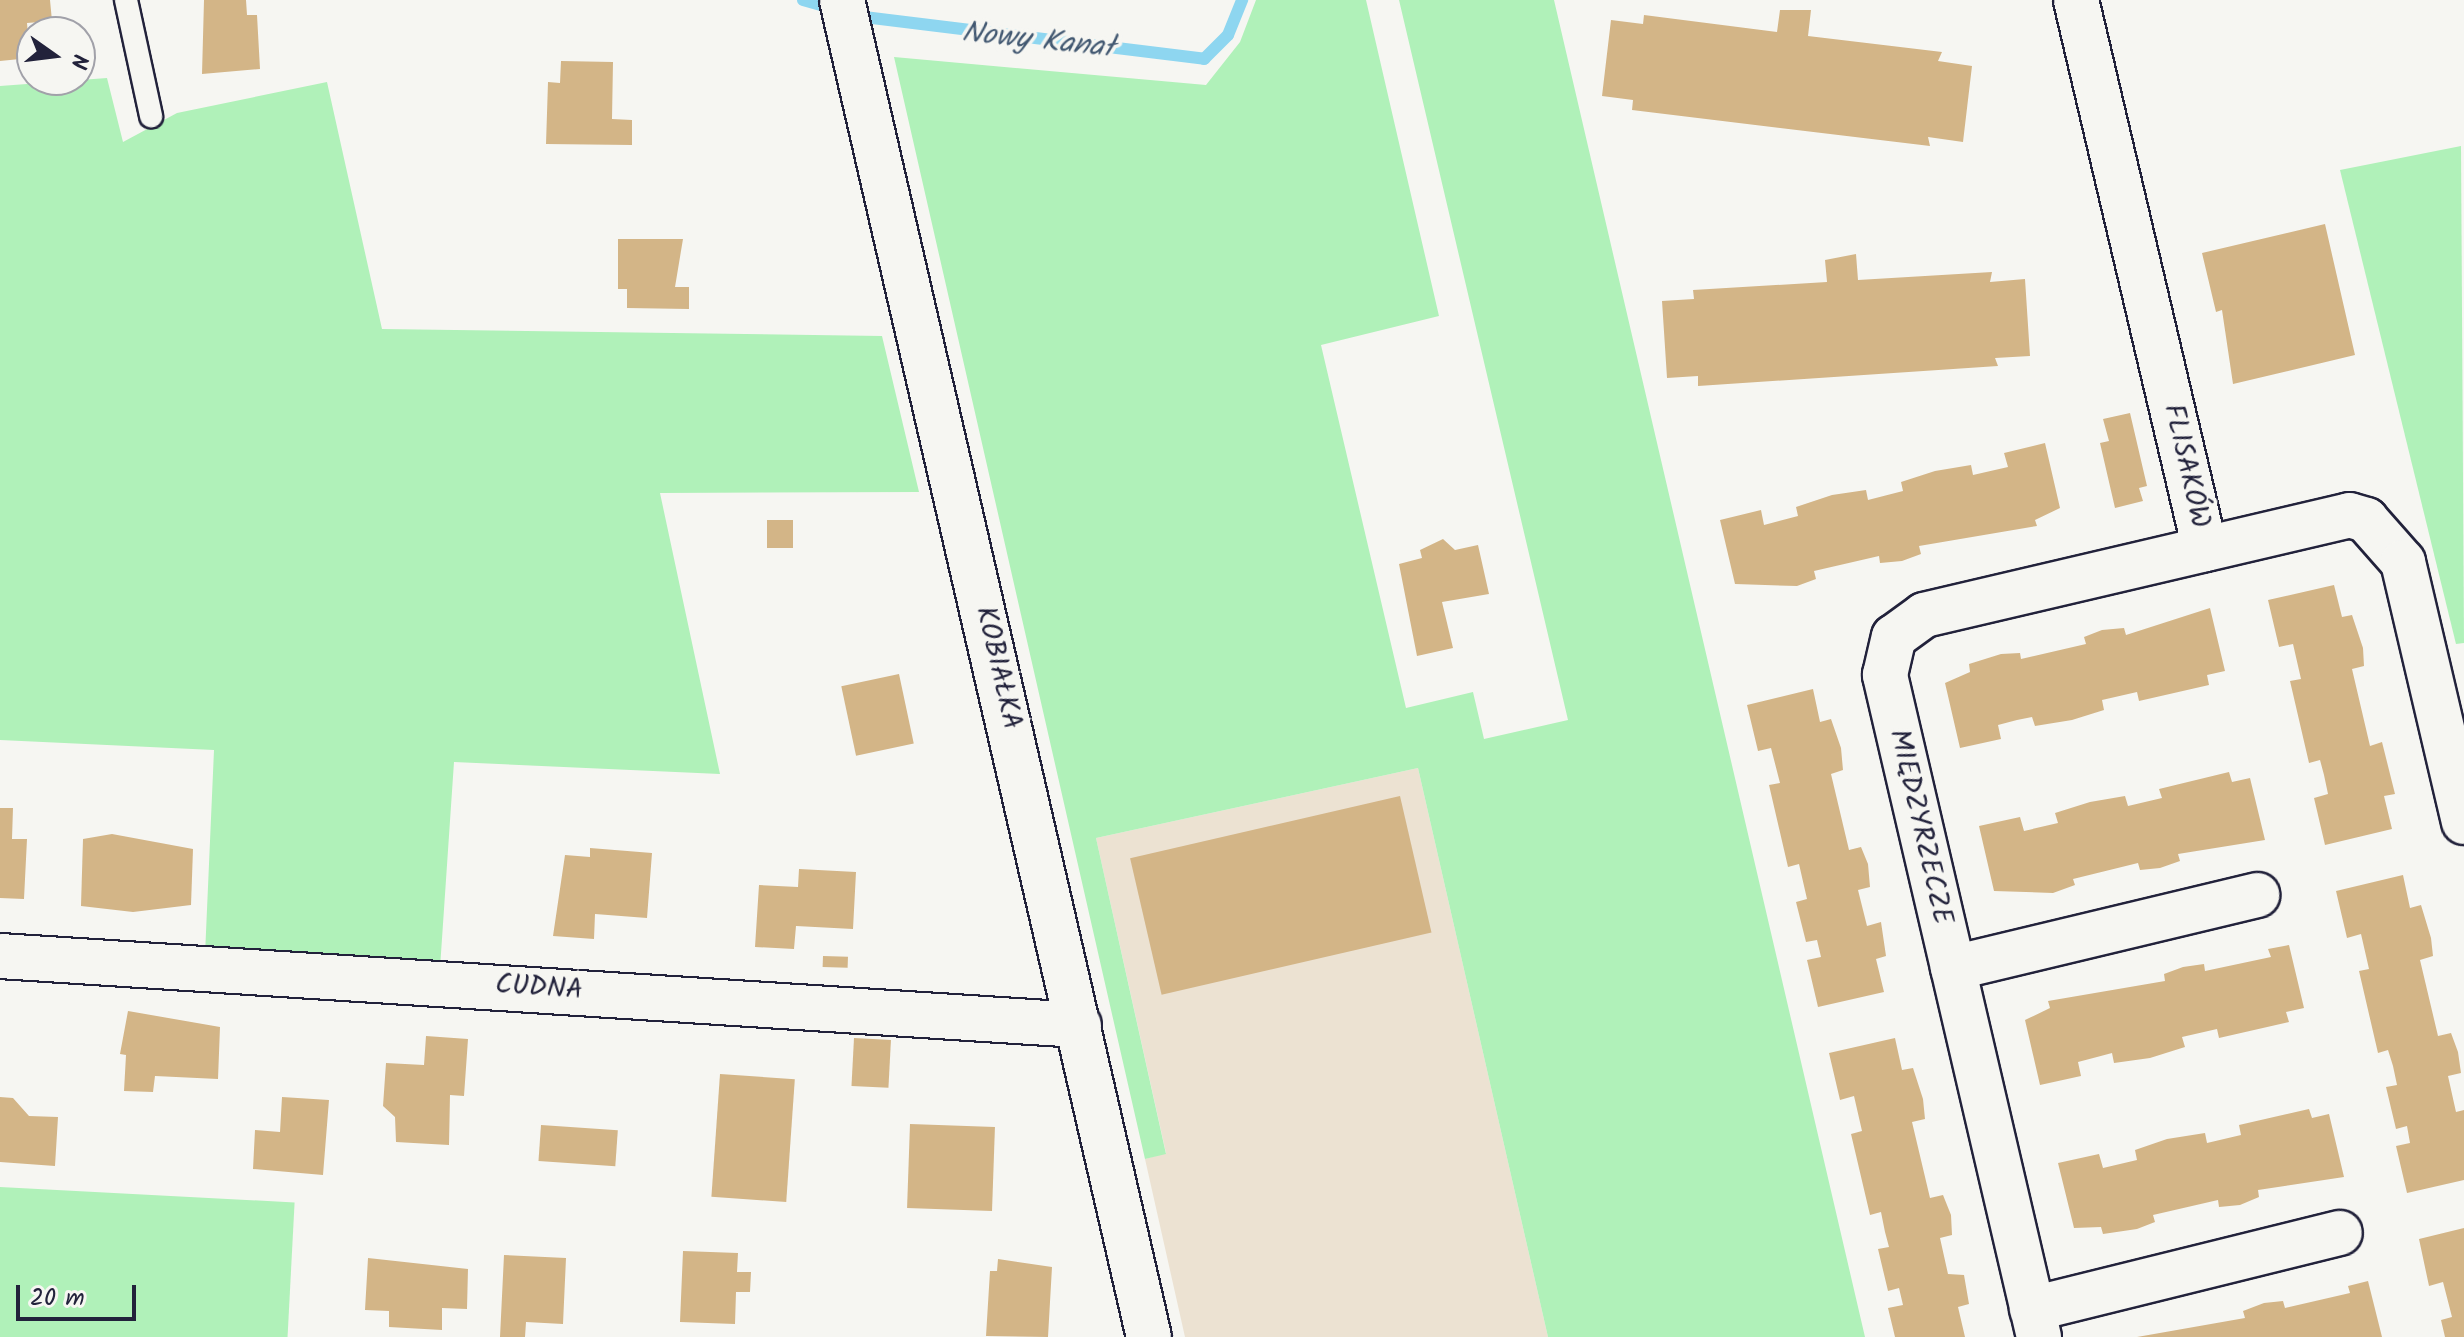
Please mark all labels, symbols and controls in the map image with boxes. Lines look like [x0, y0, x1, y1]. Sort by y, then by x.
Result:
water label: Nowy Kanał [960, 15, 1116, 67]
north arrow [16, 16, 96, 96]
text: N [59, 50, 96, 72]
street label: FLISAKÓW [2155, 401, 2217, 531]
street label: KOBIAŁKA [968, 603, 1028, 733]
street label: MIĘDZYRZECZE [1881, 726, 1959, 928]
street label: CUDNA [494, 968, 584, 1008]
scale bar [20, 1269, 140, 1319]
text: 20 m [30, 1279, 85, 1318]

